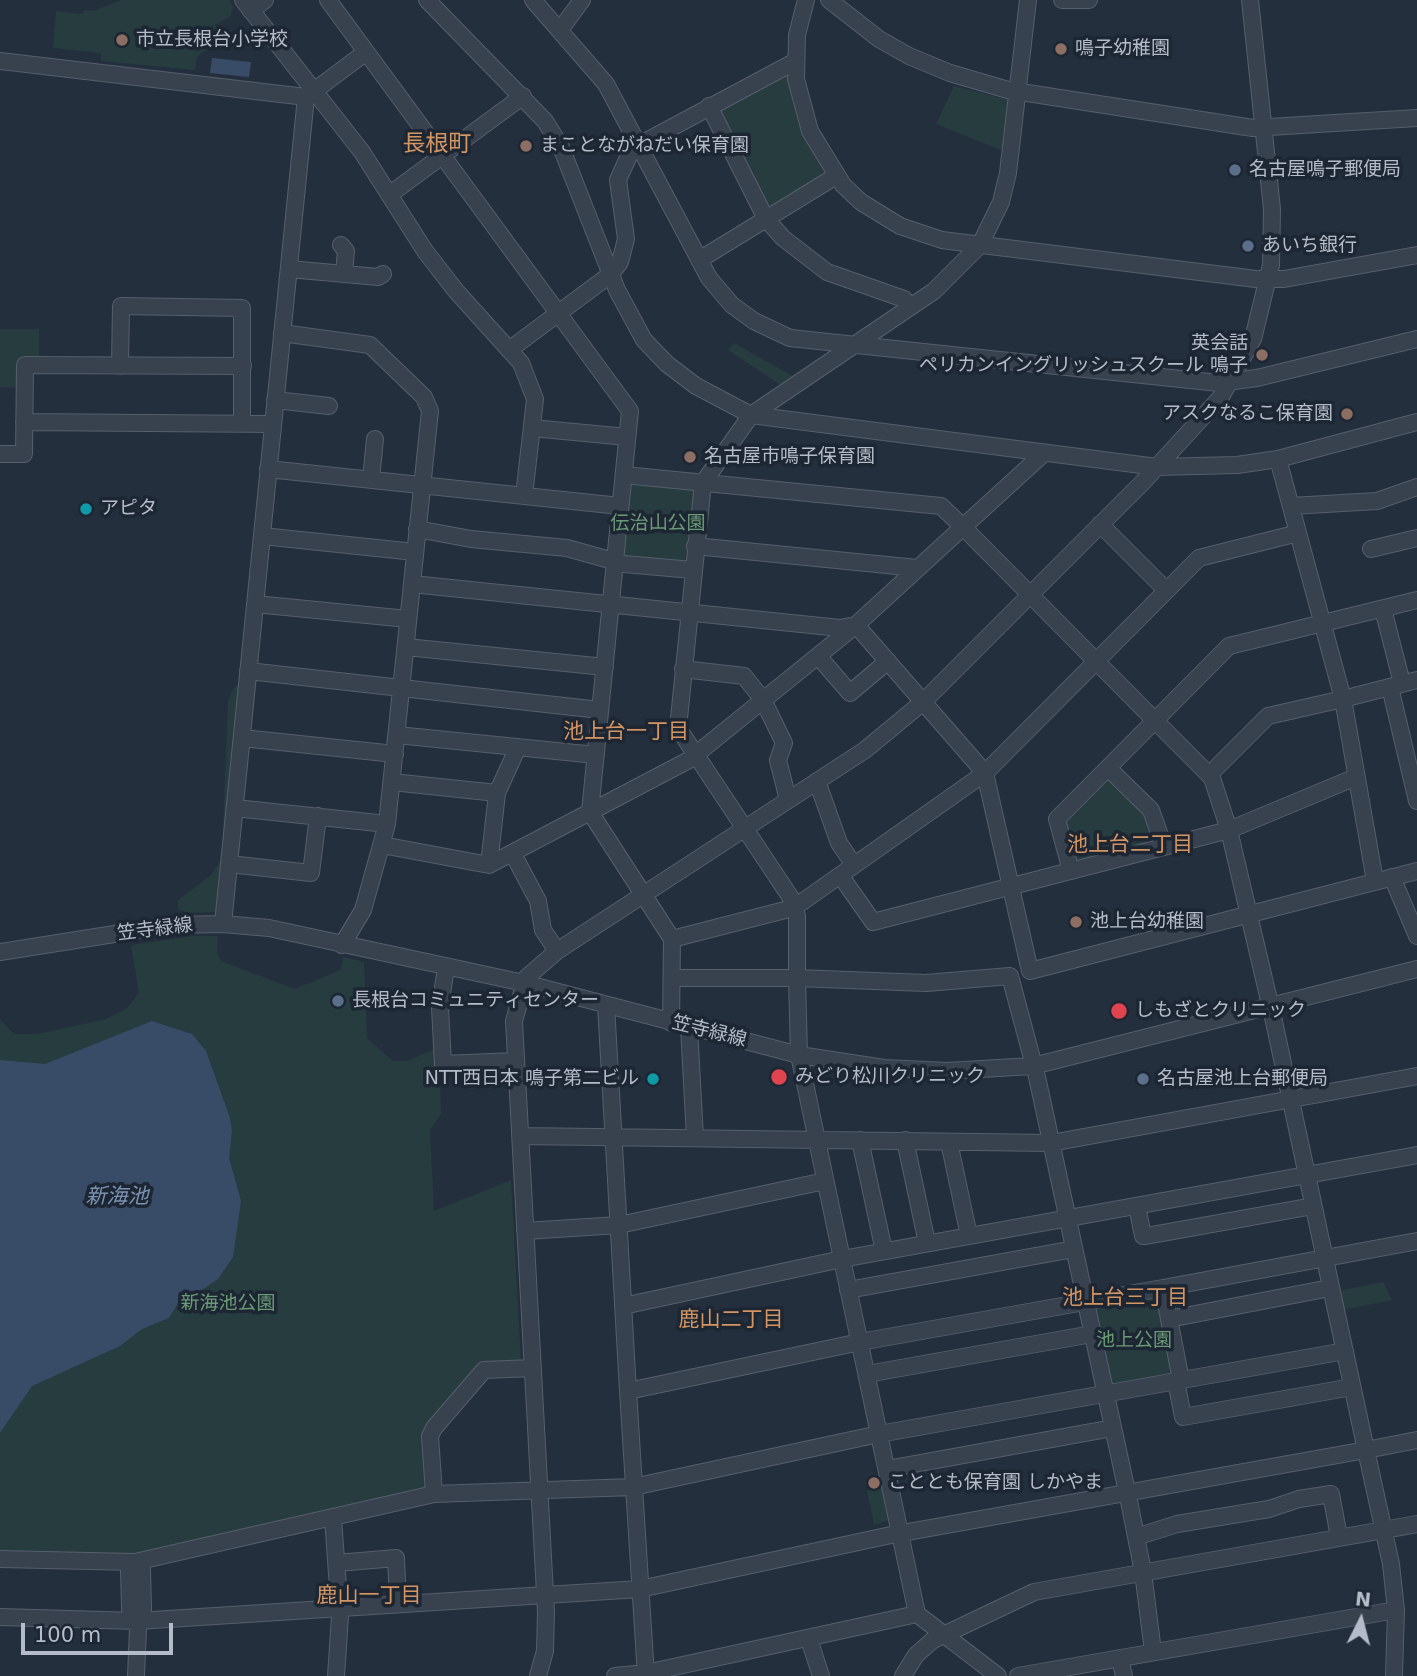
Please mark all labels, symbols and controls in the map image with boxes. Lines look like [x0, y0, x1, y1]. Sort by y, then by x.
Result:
place label: 市立長根台小学校 [136, 29, 288, 51]
marker: 市立長根台小学校 [114, 32, 130, 48]
place label: 鳴子幼稚園 [1075, 38, 1170, 60]
marker: 鳴子幼稚園 [1053, 41, 1069, 57]
district label: 長根町 [403, 131, 471, 159]
place label: まことながねだい保育園 [540, 135, 749, 157]
marker: まことながねだい保育園 [518, 138, 534, 154]
place label: 名古屋鳴子郵便局 [1249, 159, 1401, 181]
marker: 名古屋鳴子郵便局 [1227, 162, 1243, 178]
place label: あいち銀行 [1262, 235, 1357, 257]
marker: あいち銀行 [1240, 238, 1256, 254]
place label: 英会話 ペリカンイングリッシュスクール 鳴子 [919, 333, 1248, 377]
marker: 英会話 ペリカンイングリッシュスクール 鳴子 [1254, 347, 1270, 363]
place label: アスクなるこ保育園 [1162, 403, 1333, 425]
marker: アスクなるこ保育園 [1339, 406, 1355, 422]
place label: 名古屋市鳴子保育園 [704, 446, 875, 468]
marker: 名古屋市鳴子保育園 [682, 449, 698, 465]
place label: アピタ [100, 498, 157, 520]
marker: アピタ [78, 501, 94, 517]
park label: 伝治山公園 [611, 513, 705, 535]
district label: 池上台一丁目 [563, 720, 689, 746]
district label: 池上台二丁目 [1067, 833, 1193, 859]
place label: 池上台幼稚園 [1090, 911, 1204, 933]
street label: 笠寺緑線 [116, 914, 194, 946]
marker: 池上台幼稚園 [1068, 914, 1084, 930]
place label: 長根台コミュニティセンター [352, 990, 599, 1012]
marker: 長根台コミュニティセンター [330, 993, 346, 1009]
place label: しもざとクリニック [1135, 1000, 1306, 1022]
marker: しもざとクリニック [1109, 1001, 1129, 1021]
street label: 笠寺緑線 [669, 1012, 749, 1052]
place label: みどり松川クリニック [795, 1066, 985, 1088]
marker: みどり松川クリニック [769, 1067, 789, 1087]
place label: NTT西日本 鳴子第二ビル [425, 1068, 639, 1090]
place label: 名古屋池上台郵便局 [1157, 1068, 1328, 1090]
marker: NTT西日本 鳴子第二ビル [645, 1071, 661, 1087]
marker: 名古屋池上台郵便局 [1135, 1071, 1151, 1087]
water label: 新海池 [86, 1185, 148, 1211]
district label: 池上台三丁目 [1062, 1286, 1188, 1312]
park label: 新海池公園 [181, 1293, 275, 1315]
district label: 鹿山二丁目 [679, 1308, 783, 1334]
park label: 池上公園 [1096, 1330, 1172, 1352]
place label: こととも保育園 しかやま [888, 1472, 1103, 1494]
marker: こととも保育園 しかやま [866, 1475, 882, 1491]
district label: 鹿山一丁目 [317, 1584, 421, 1610]
north arrow [1326, 1585, 1396, 1655]
text: N [1354, 1587, 1372, 1611]
scale bar [24, 1610, 177, 1654]
text: 100 m [34, 1623, 101, 1647]

